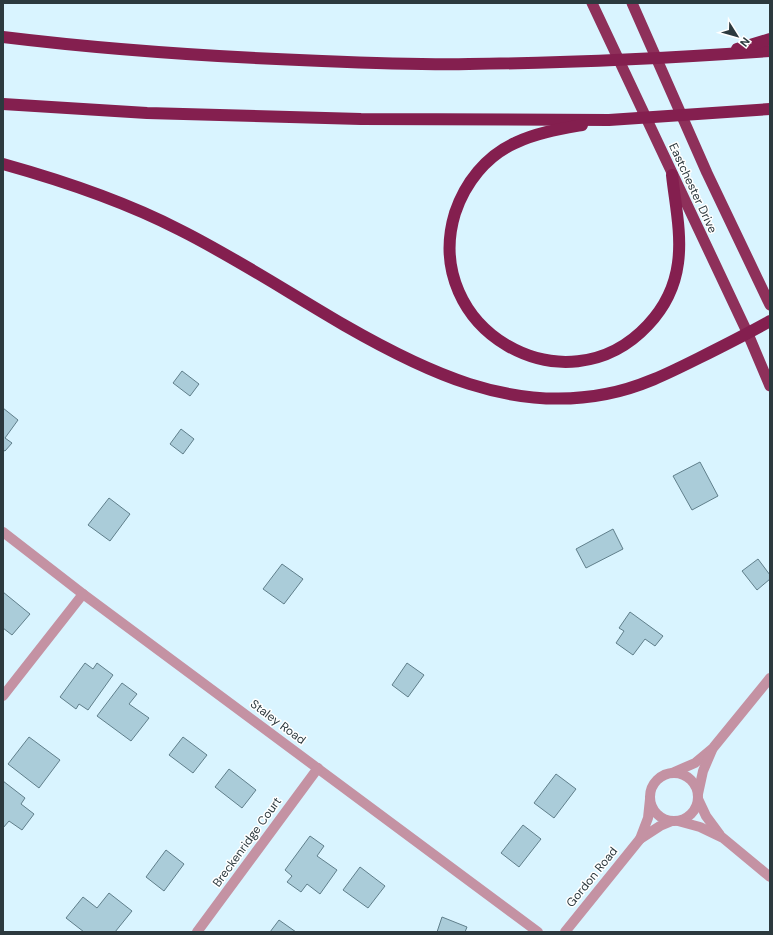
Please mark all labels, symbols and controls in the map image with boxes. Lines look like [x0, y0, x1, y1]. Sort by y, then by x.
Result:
north arrow [717, 16, 757, 56]
text: N [737, 35, 753, 49]
street label: Eastchester Drive [665, 141, 721, 236]
street label: Staley Road [247, 696, 309, 748]
street label: Breckenridge Court [209, 794, 285, 890]
street label: Gordon Road [563, 844, 621, 910]

